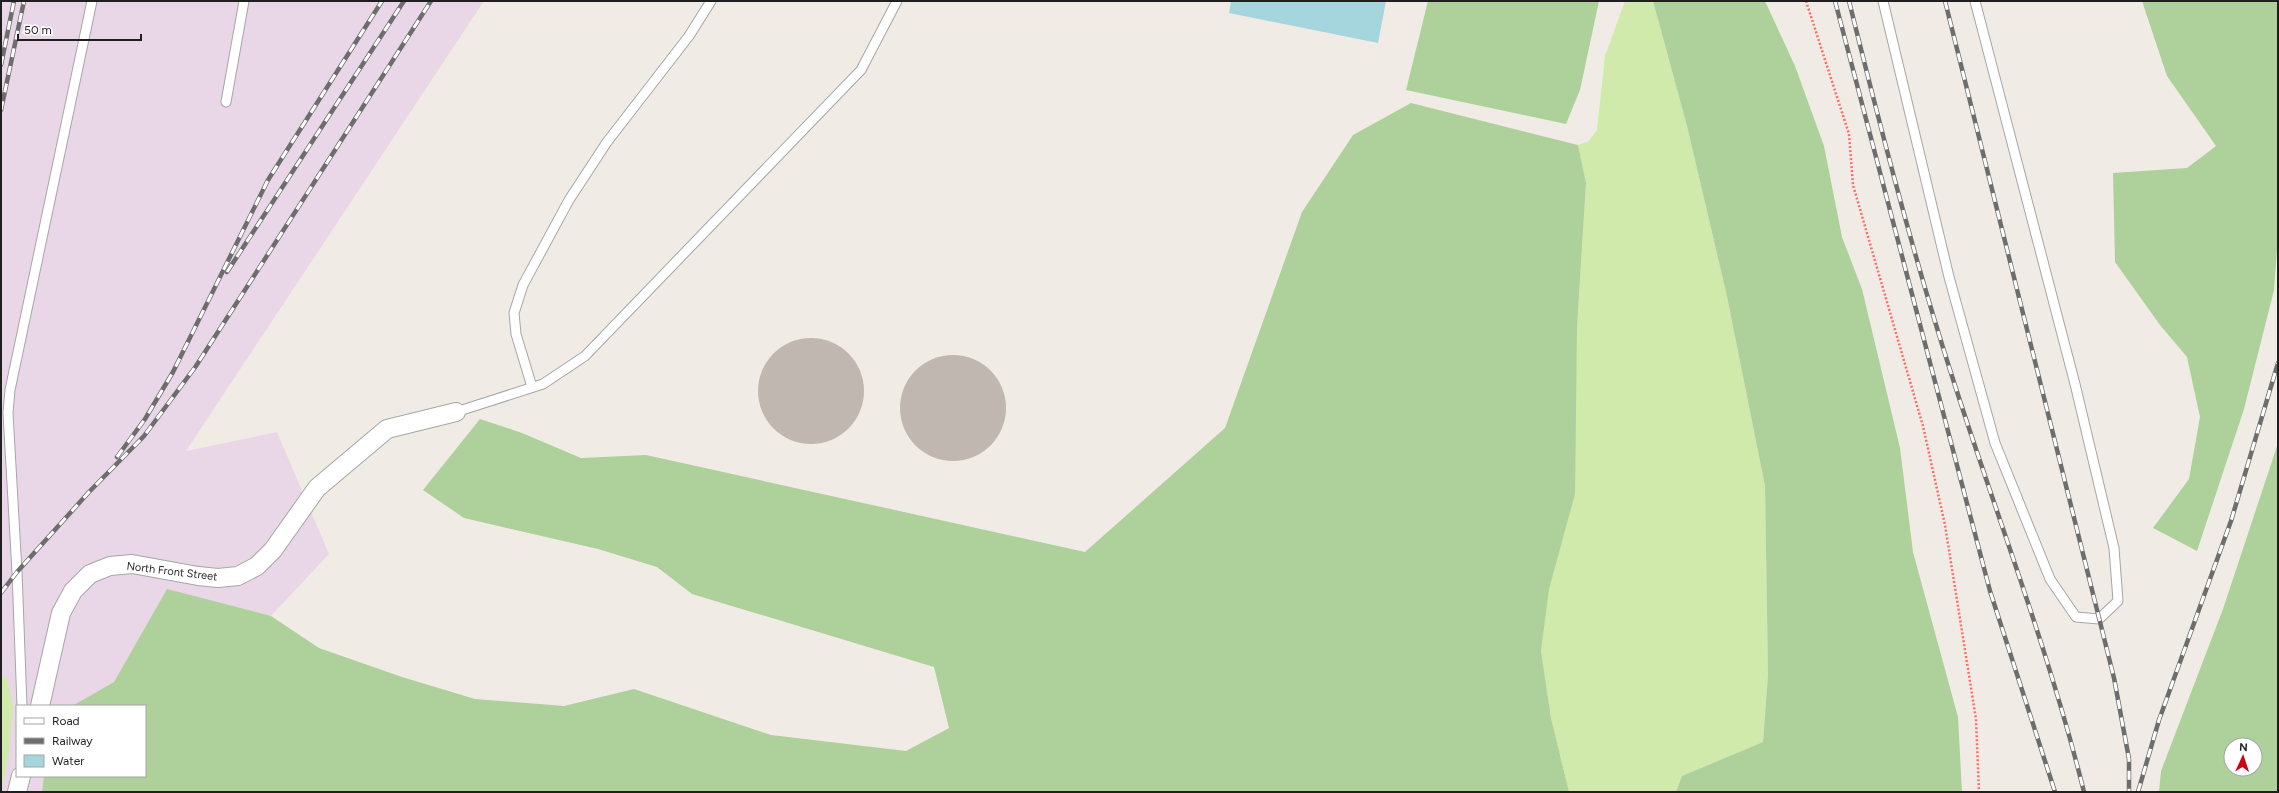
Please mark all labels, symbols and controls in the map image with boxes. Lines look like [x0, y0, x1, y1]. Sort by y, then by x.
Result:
scale bar [18, 16, 141, 42]
text: 50 m [24, 23, 52, 37]
street label: North Front Street [126, 559, 218, 584]
legend [16, 705, 146, 777]
text: Road [52, 714, 80, 728]
text: Railway [52, 734, 93, 748]
north arrow [2223, 737, 2263, 777]
text: N [2239, 741, 2248, 754]
text: Water [52, 754, 84, 768]

